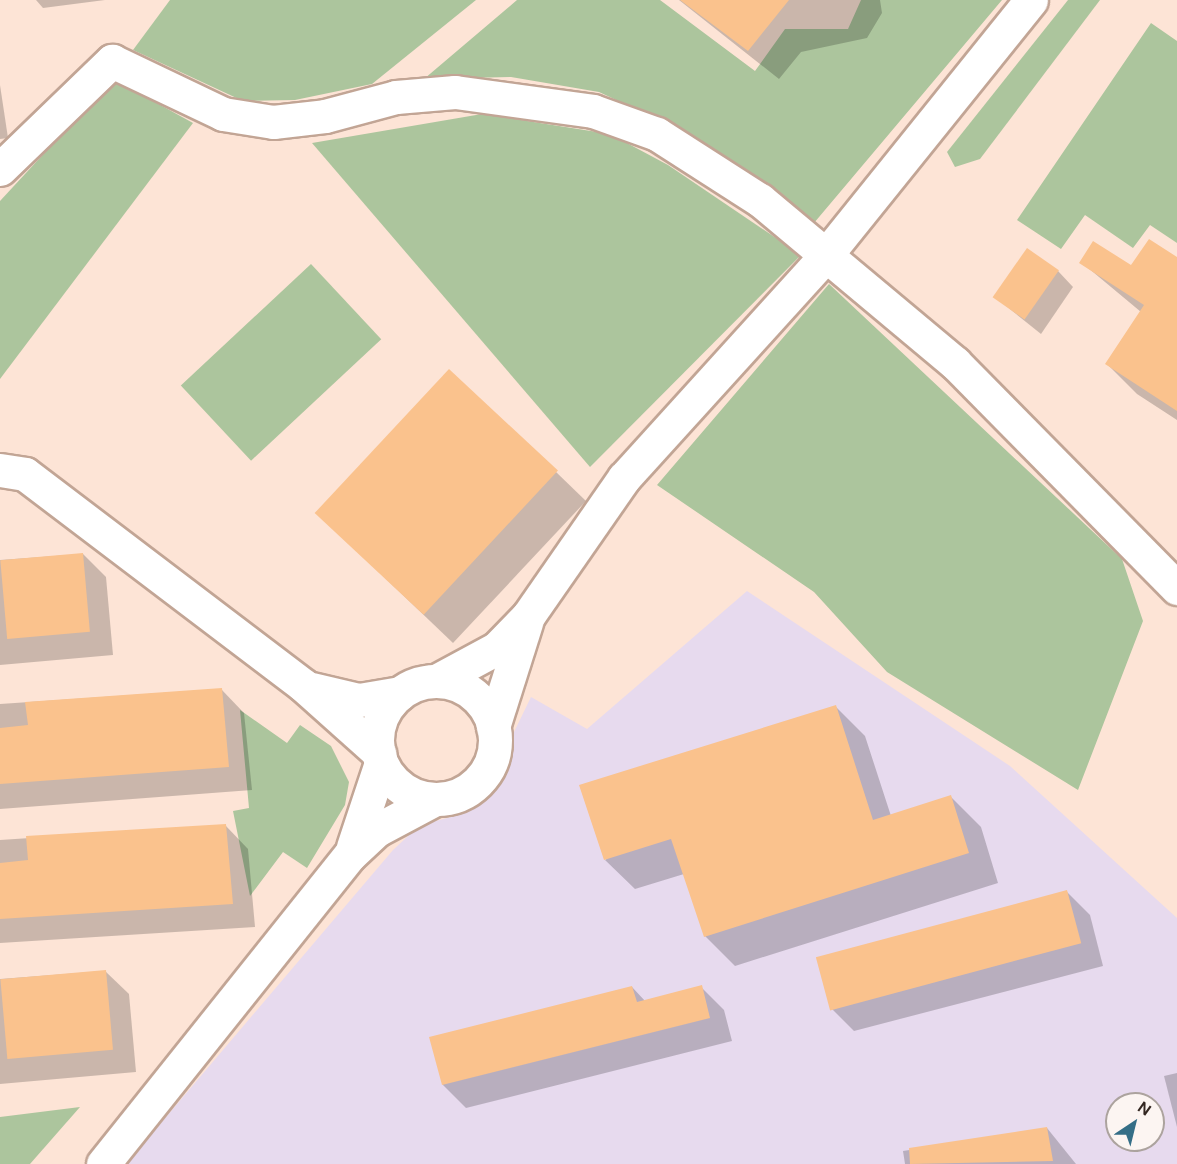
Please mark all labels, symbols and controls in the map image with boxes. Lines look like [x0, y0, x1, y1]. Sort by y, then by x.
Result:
north arrow [1105, 1092, 1165, 1152]
text: N [1134, 1097, 1155, 1120]

